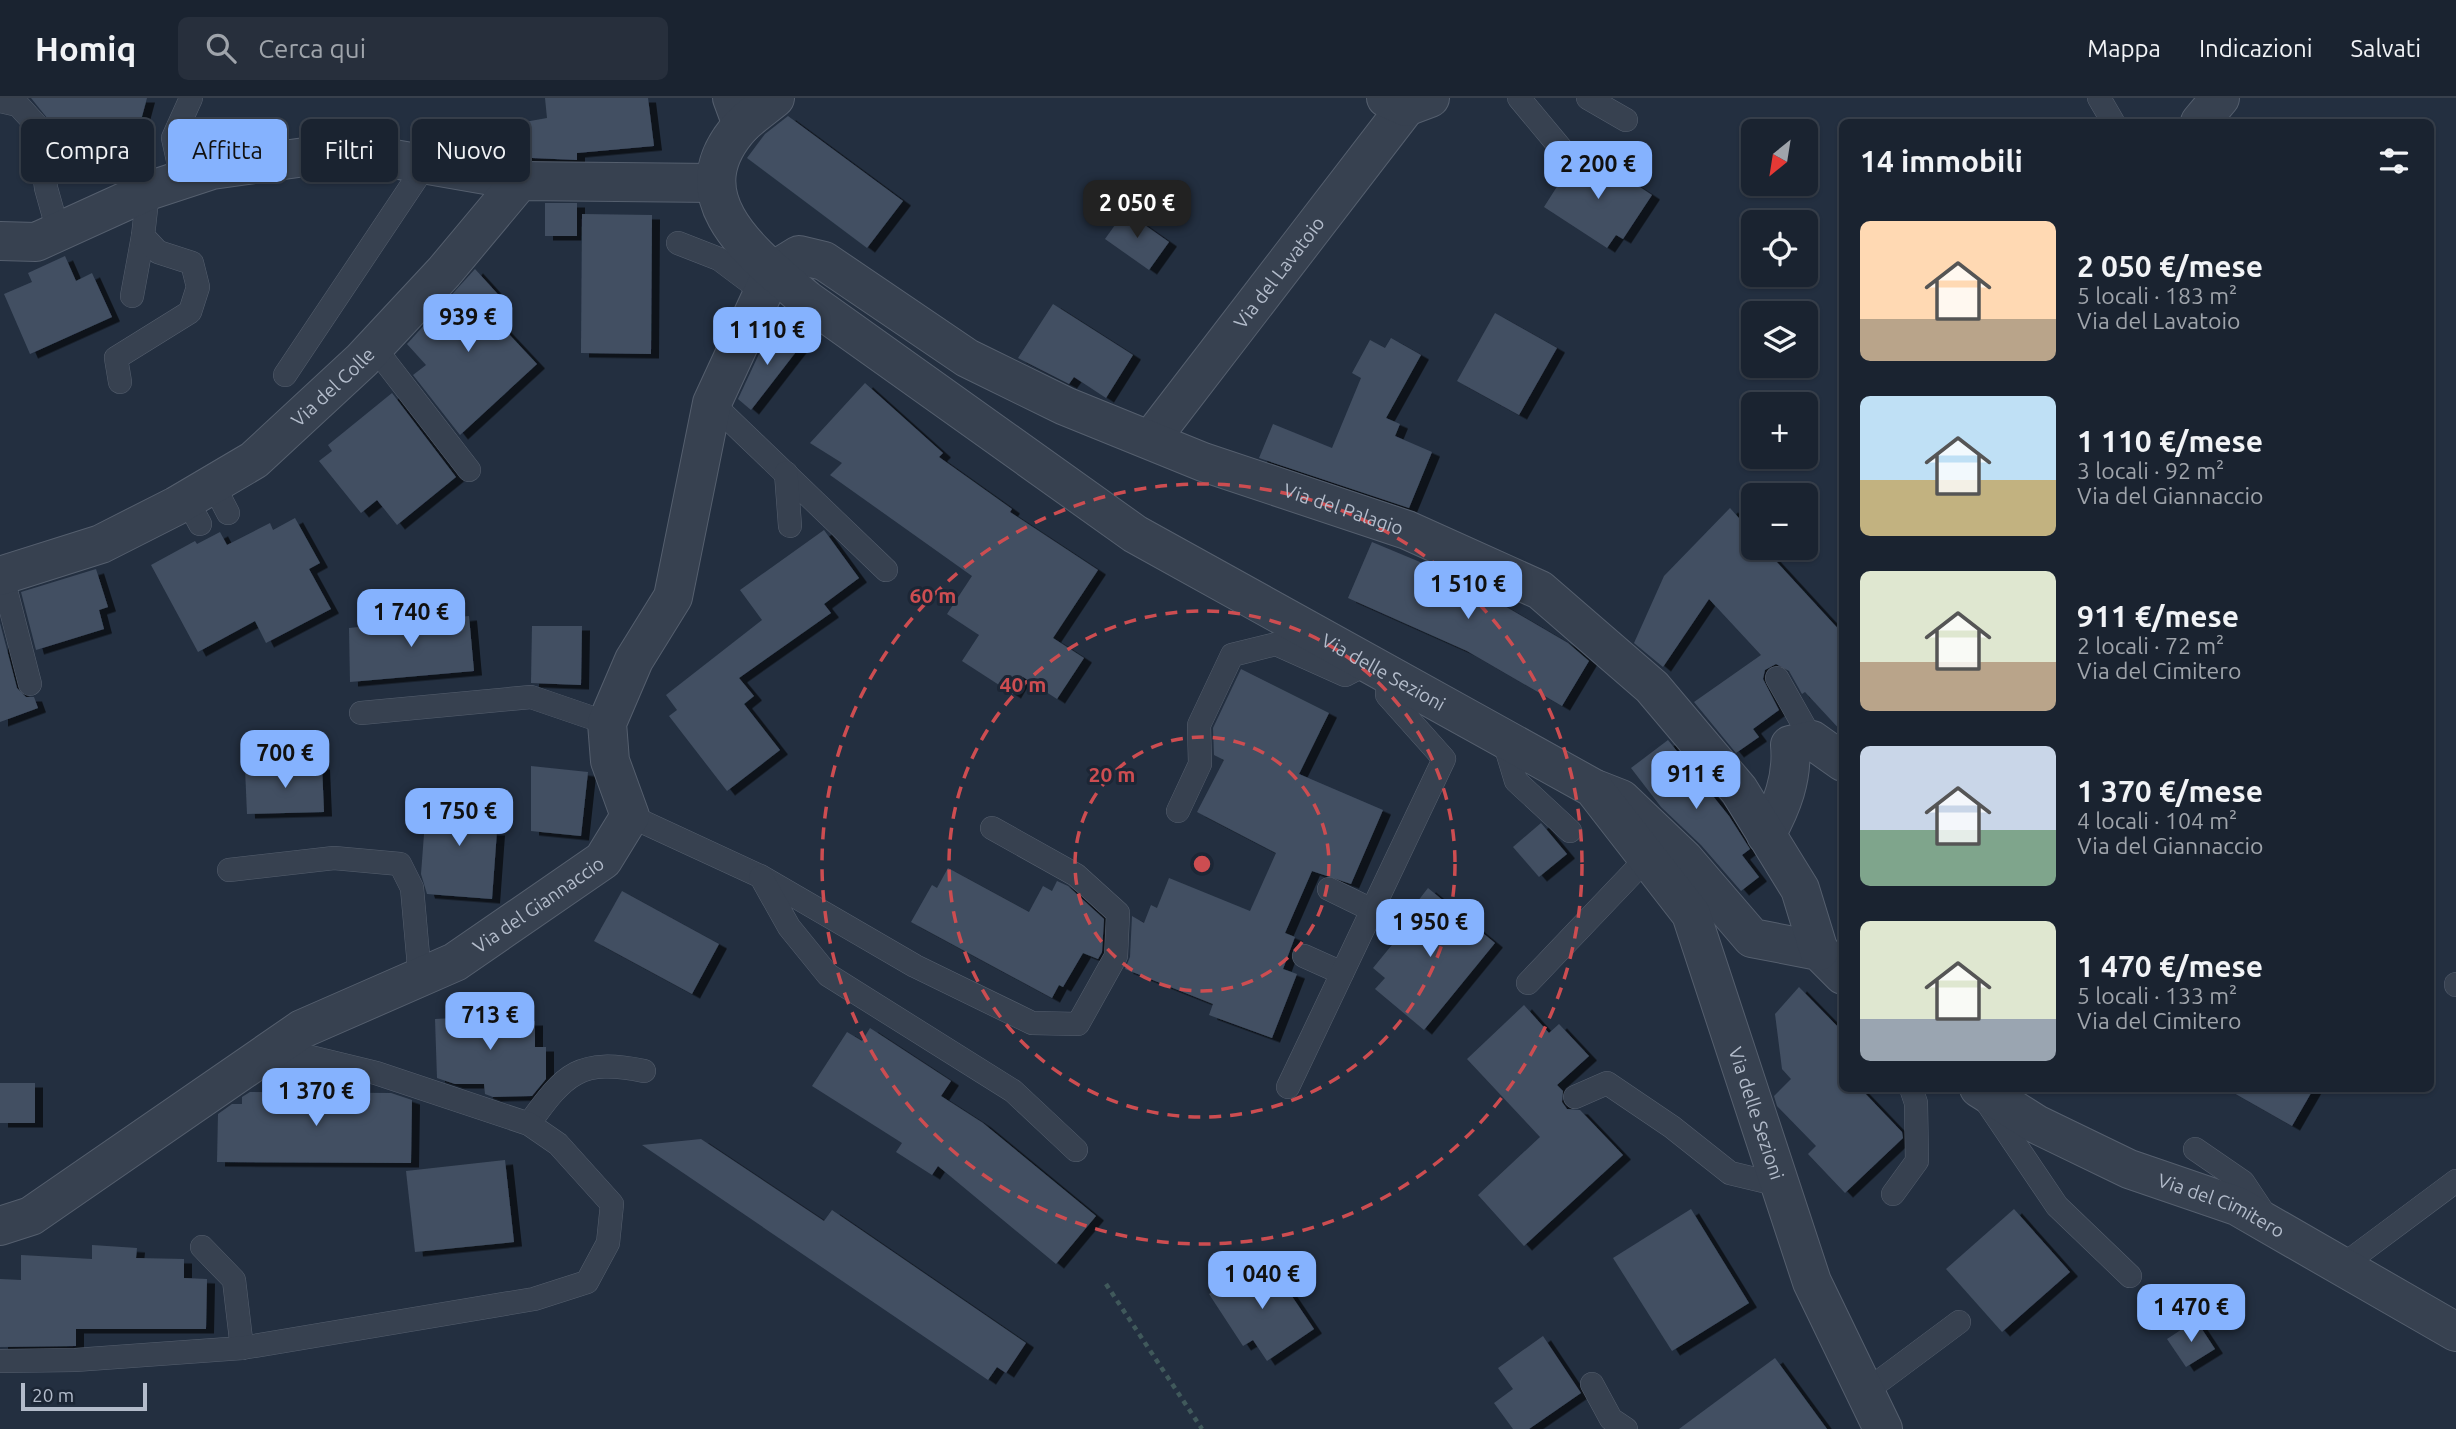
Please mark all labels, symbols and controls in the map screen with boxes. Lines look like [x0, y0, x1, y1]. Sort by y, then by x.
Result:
search box [178, 17, 668, 80]
icon: search [202, 29, 240, 67]
text: Homiq [35, 30, 136, 67]
text: Cerca qui [258, 34, 366, 63]
text: Mappa [2087, 35, 2161, 62]
text: Indicazioni [2199, 35, 2313, 62]
text: Salvati [2351, 35, 2421, 62]
chip: Compra [21, 119, 154, 182]
chip: Affitta [168, 119, 287, 182]
chip: Filtri [301, 119, 398, 182]
chip: Nuovo [412, 119, 530, 182]
north arrow [1741, 119, 1818, 196]
map controls [1741, 119, 1818, 560]
pin: 2 200 € [1533, 141, 1663, 201]
icon: filters [2375, 142, 2413, 180]
text: 14 immobili [1860, 144, 2023, 178]
text: 2 200 € [1560, 151, 1636, 176]
pin: 2 050 € [1072, 180, 1202, 240]
text: 2 050 € [1099, 190, 1175, 215]
button: locate [1741, 210, 1818, 287]
street label: Via del Lavatoio [1229, 212, 1329, 333]
icon: home [1916, 249, 2000, 333]
text: 2 050 €/mese [2077, 249, 2263, 283]
text: 5 locali · 183 m² [2077, 283, 2237, 308]
pin: 939 € [419, 294, 517, 354]
button: layers [1741, 301, 1818, 378]
text: 939 € [439, 304, 497, 329]
pin: 1 110 € [702, 308, 832, 367]
text: Via del Lavatoio [2077, 308, 2241, 333]
text: 1 110 € [729, 317, 805, 342]
street label: Via del Colle [287, 343, 379, 431]
button: + [1741, 392, 1818, 469]
icon: home [1916, 424, 2000, 508]
text: 1 110 €/mese [2077, 424, 2263, 458]
text: 3 locali · 92 m² [2077, 458, 2224, 483]
street label: Via del Palagio [1281, 479, 1406, 539]
button: − [1741, 483, 1818, 560]
text: Via del Giannaccio [2077, 483, 2264, 508]
pin: 1 510 € [1403, 561, 1533, 621]
text: 1 510 € [1430, 571, 1506, 596]
text: 60 m [910, 583, 956, 607]
pin: 1 740 € [346, 589, 476, 649]
text: 1 740 € [373, 599, 449, 624]
icon: home [1916, 599, 2000, 683]
text: 911 €/mese [2077, 599, 2239, 633]
street label: Via delle Sezioni [1318, 629, 1449, 715]
text: 2 locali · 72 m² [2077, 633, 2224, 658]
text: Via del Cimitero [2077, 658, 2241, 683]
text: 40 m [1000, 672, 1046, 696]
pin: 700 € [236, 730, 334, 790]
text: 700 € [256, 740, 314, 765]
pin: 911 € [1647, 752, 1745, 811]
text: 911 € [1667, 761, 1725, 786]
text: 20 m [1089, 762, 1135, 786]
icon: home [1916, 774, 2000, 858]
text: 1 370 €/mese [2077, 774, 2263, 808]
pin: 1 750 € [394, 788, 524, 848]
text: 1 750 € [421, 798, 497, 823]
text: 4 locali · 104 m² [2077, 808, 2237, 833]
text: Via del Giannaccio [2077, 833, 2264, 858]
street label: Via del Giannaccio [469, 852, 608, 957]
centre of rings [1190, 852, 1214, 876]
pin: 1 950 € [1365, 900, 1495, 959]
text: 1 950 € [1392, 909, 1468, 934]
icon: home [1916, 949, 2000, 1033]
text: 1 470 €/mese [2077, 949, 2263, 983]
text: 5 locali · 133 m² [2077, 983, 2237, 1008]
pin: 713 € [441, 992, 539, 1052]
text: 713 € [461, 1002, 519, 1027]
text: Via del Cimitero [2077, 1008, 2241, 1033]
street label: Via delle Sezioni [1724, 1044, 1789, 1183]
pin: 1 370 € [251, 1068, 381, 1128]
text: 1 370 € [278, 1078, 354, 1103]
street label: Via del Cimitero [2155, 1169, 2289, 1242]
pin: 1 040 € [1197, 1252, 1327, 1311]
text: 1 040 € [1224, 1261, 1300, 1286]
pin: 1 470 € [2126, 1284, 2256, 1344]
text: 1 470 € [2153, 1294, 2229, 1319]
scale bar [21, 1380, 147, 1412]
text: 20 m [32, 1384, 74, 1406]

